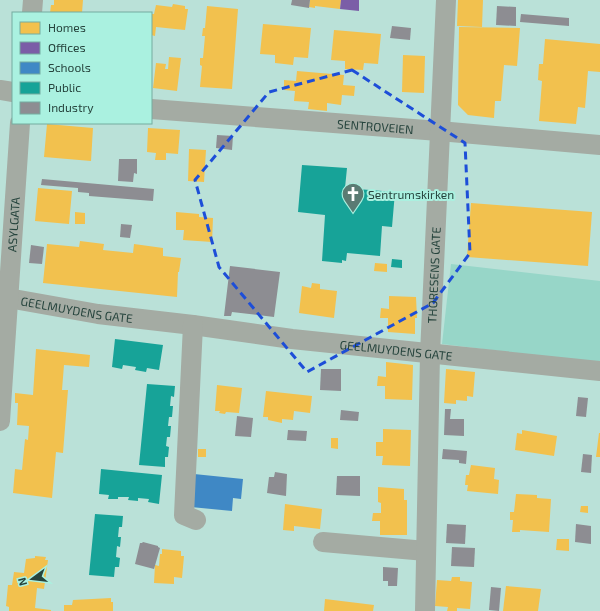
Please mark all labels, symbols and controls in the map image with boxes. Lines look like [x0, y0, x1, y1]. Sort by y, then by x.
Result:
legend [12, 12, 152, 124]
text: Homes [48, 20, 86, 34]
text: Offices [48, 40, 85, 54]
text: Schools [48, 60, 91, 74]
text: Public [48, 80, 81, 94]
text: Industry [48, 100, 94, 114]
street label: SENTROVEIEN [337, 116, 414, 136]
church icon: Sentrumskirken [340, 181, 366, 214]
place label: Sentrumskirken [368, 187, 454, 201]
street label: ASYLGATA [4, 196, 22, 252]
street label: THORESENS GATE [424, 226, 443, 324]
street label: GEELMUYDENS GATE [20, 293, 134, 325]
street label: GEELMUYDENS GATE [339, 337, 453, 363]
north arrow [12, 559, 52, 599]
text: N [15, 576, 29, 587]

